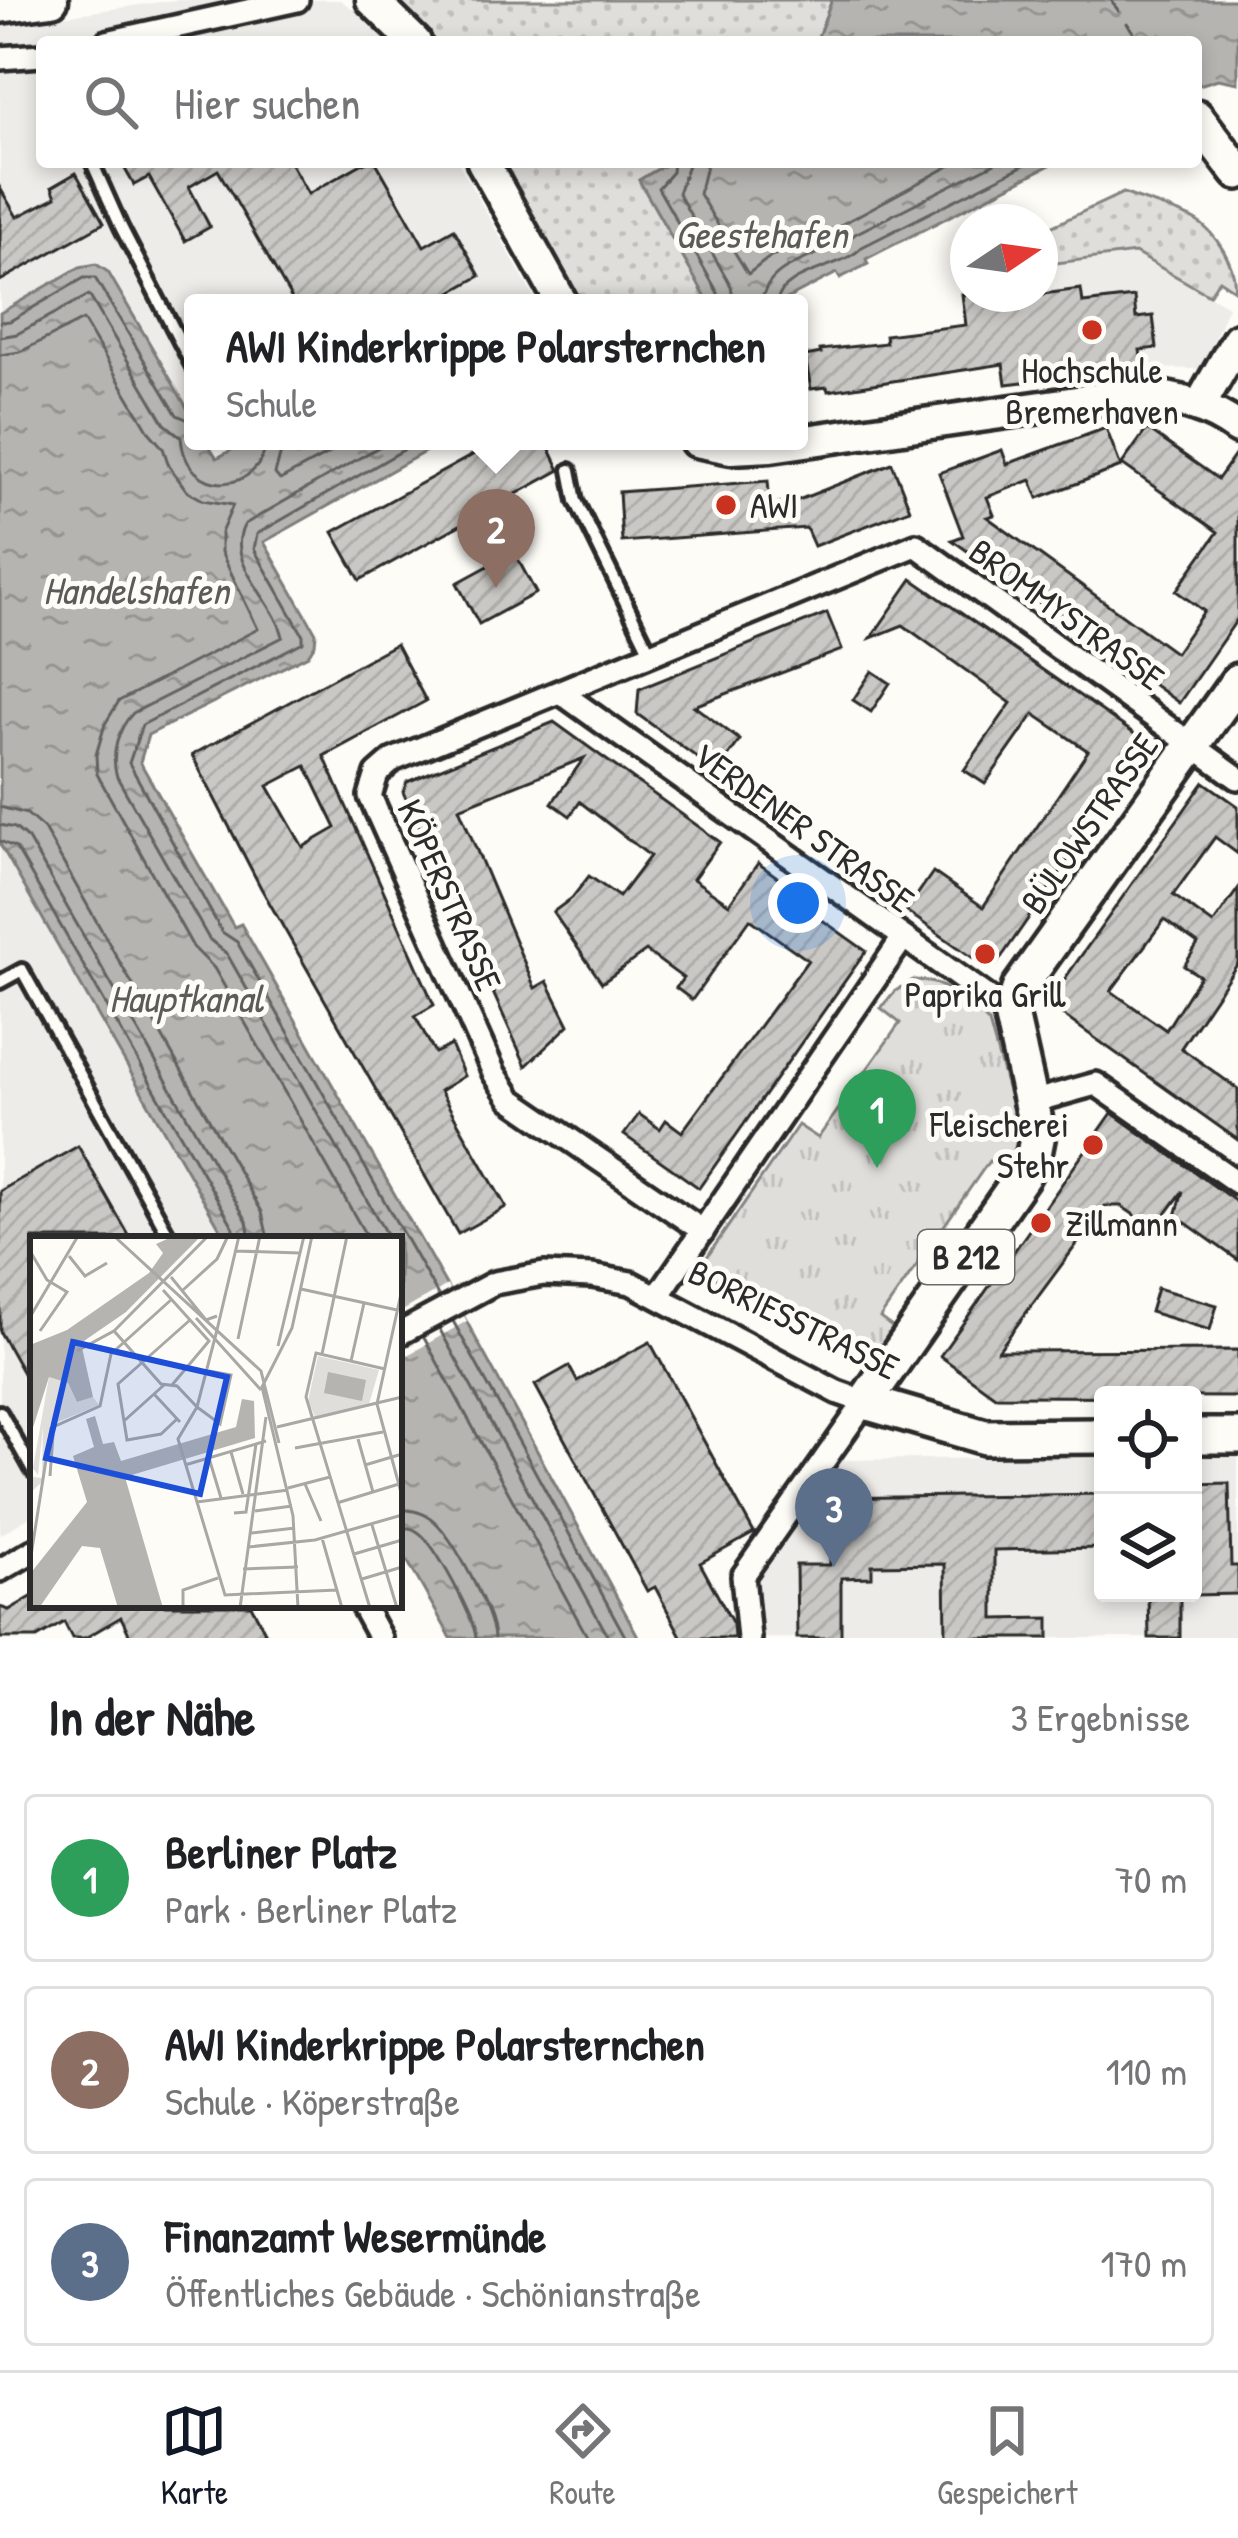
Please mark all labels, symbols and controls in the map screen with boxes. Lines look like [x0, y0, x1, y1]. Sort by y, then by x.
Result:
search box [36, 36, 1202, 168]
icon: search [78, 69, 144, 135]
text: Hier suchen [174, 72, 361, 133]
north arrow [950, 204, 1058, 312]
water label: Geestehafen [675, 207, 851, 260]
popup [184, 294, 808, 450]
text: AWI Kinderkrippe Polarsternchen [226, 315, 766, 376]
marker: Hochschule Bremerhaven [1079, 317, 1105, 343]
place label: Hochschule Bremerhaven [1005, 345, 1179, 435]
text: Schule [226, 376, 317, 429]
place label: AWI [750, 480, 798, 529]
pin: 2 [457, 489, 535, 588]
marker: AWI [713, 492, 739, 518]
street label: BROMMYSTRASSE [960, 526, 1175, 701]
water label: Handelshafen [43, 563, 232, 616]
street label: BÜLOWSTRASSE [1008, 723, 1169, 923]
street label: VERDENER STRASSE [684, 730, 925, 923]
street label: KÖPERSTRASSE [386, 791, 514, 998]
your location [768, 873, 828, 933]
marker: Paprika Grill [972, 941, 998, 967]
place label: Paprika Grill [905, 969, 1066, 1018]
water label: Hauptkanal [109, 971, 265, 1025]
pin: 1 [838, 1069, 916, 1168]
place label: Fleischerei Stehr [929, 1099, 1069, 1189]
marker: Fleischerei Stehr [1080, 1132, 1106, 1158]
place label: Zillmann [1065, 1198, 1178, 1247]
marker: Zillmann [1028, 1210, 1054, 1236]
road number: B 212 [918, 1230, 1014, 1284]
inset map [30, 1236, 402, 1608]
street label: BORRIESSTRASSE [681, 1247, 908, 1391]
map controls [1094, 1386, 1202, 1602]
button: locate [1094, 1386, 1202, 1494]
pin: 3 [795, 1468, 873, 1567]
button: layers [1094, 1494, 1202, 1602]
text: In der Nähe [48, 1682, 255, 1751]
text: 3 Ergebnisse [1010, 1690, 1190, 1743]
text: Berliner Platz [165, 1821, 397, 1882]
text: 1 [83, 1852, 97, 1905]
text: 70 m [1115, 1852, 1187, 1905]
text: Park · Berliner Platz [165, 1882, 457, 1935]
text: AWI Kinderkrippe Polarsternchen [165, 2013, 705, 2074]
text: 2 [81, 2044, 99, 2097]
text: 110 m [1106, 2044, 1187, 2097]
text: Schule · Köperstraße [165, 2074, 460, 2127]
text: Finanzamt Wesermünde [165, 2205, 546, 2266]
text: 3 [81, 2236, 99, 2289]
text: 170 m [1101, 2236, 1187, 2289]
text: Öffentliches Gebäude · Schönianstraße [165, 2266, 701, 2319]
tab: Karte [161, 2398, 228, 2514]
tab: Route [550, 2398, 616, 2514]
tab: Gespeichert [937, 2398, 1077, 2514]

